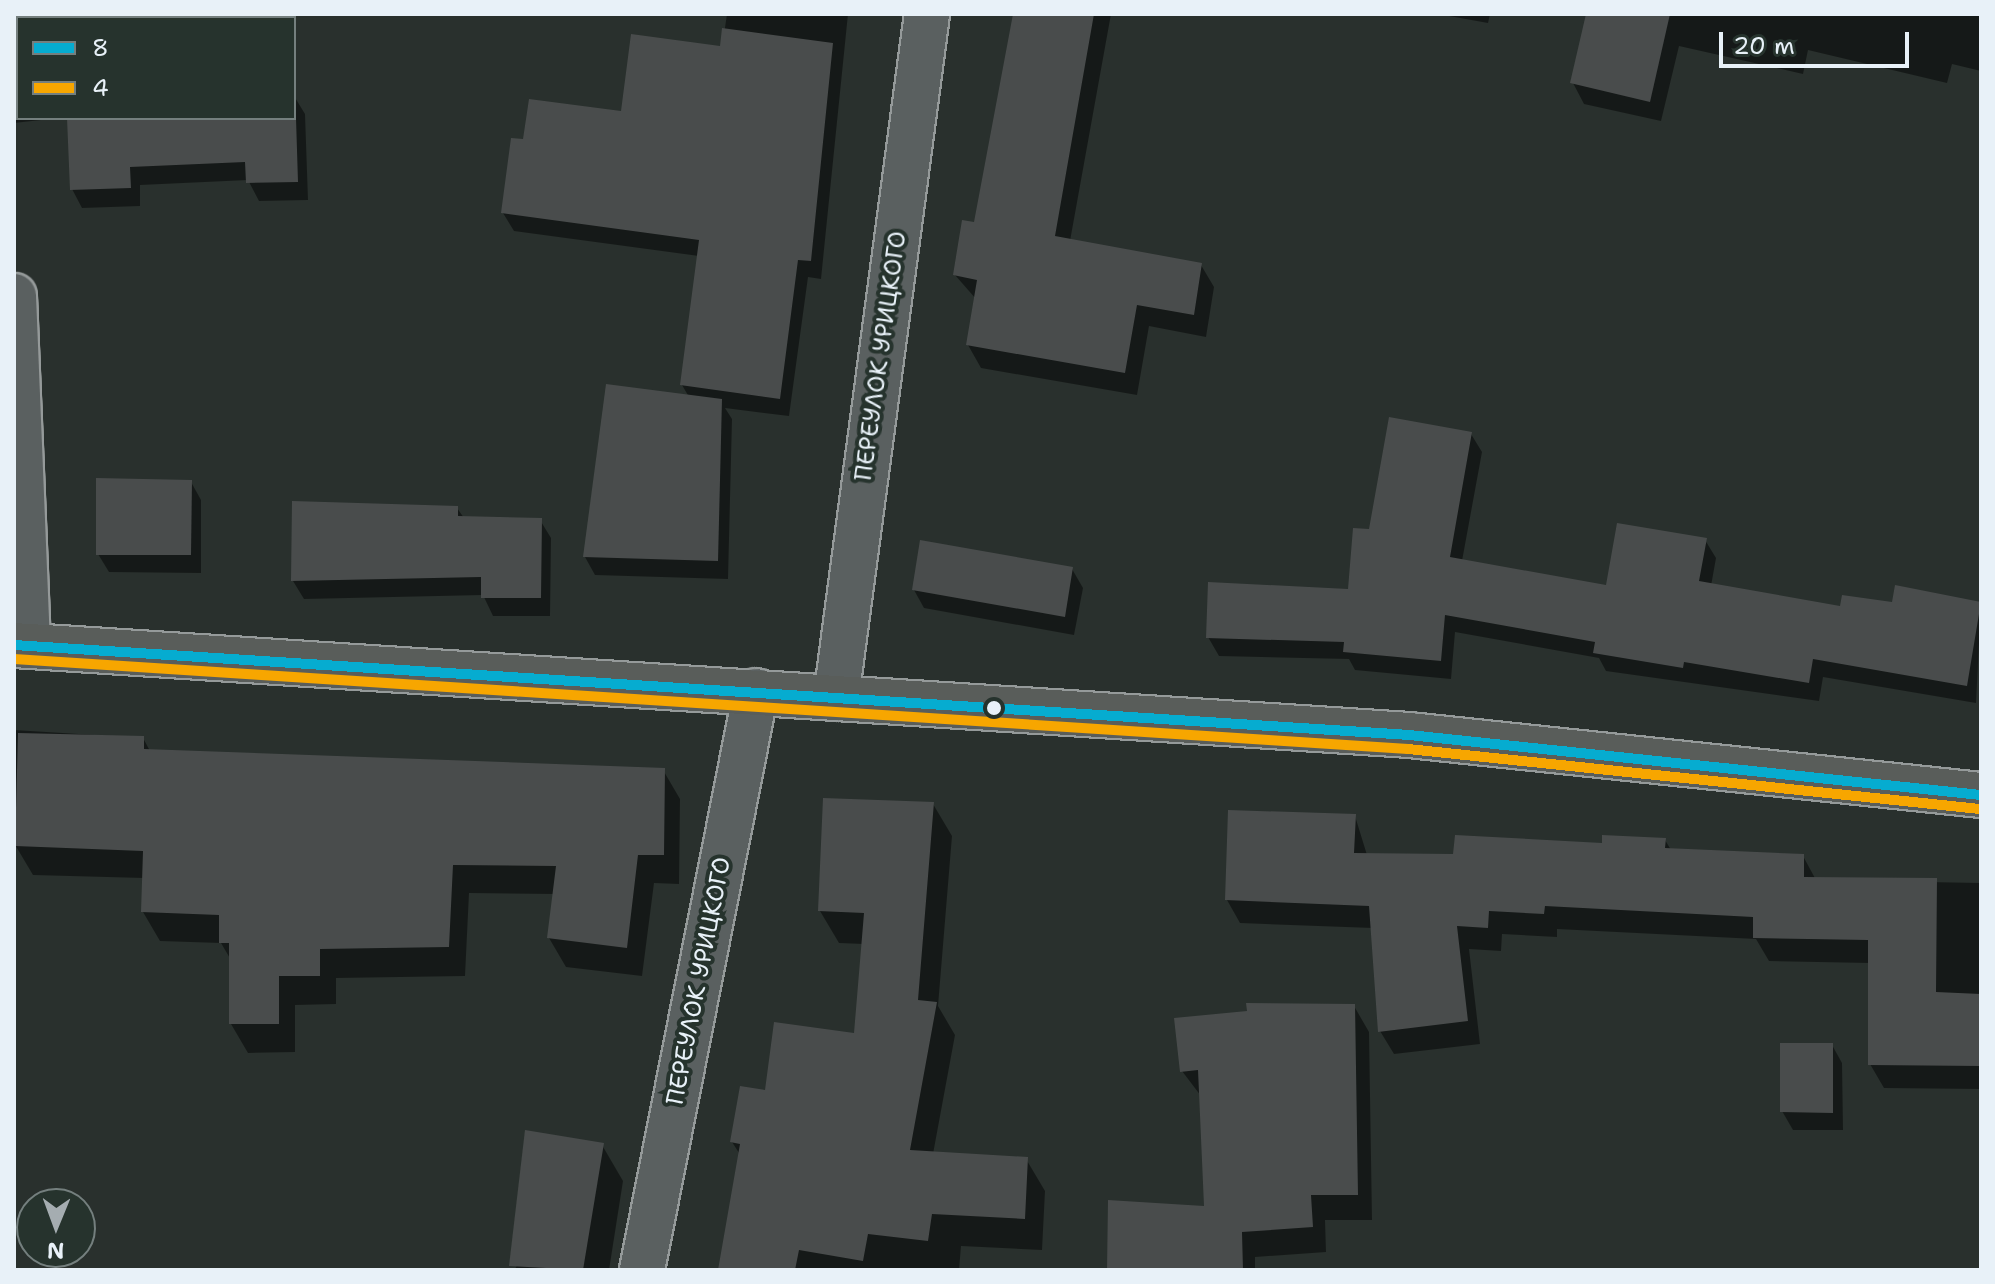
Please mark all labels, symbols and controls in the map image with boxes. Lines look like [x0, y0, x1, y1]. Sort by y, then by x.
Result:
legend [16, 16, 296, 120]
scale bar [1723, 16, 1913, 66]
text: 20 m [1733, 30, 1795, 62]
text: 8 [92, 32, 109, 64]
text: 4 [92, 72, 109, 104]
street label: ПЕРЕУЛОК УРИЦКОГО [849, 229, 913, 483]
unlabelled marker [986, 700, 1002, 716]
street label: ПЕРЕУЛОК УРИЦКОГО [661, 855, 737, 1107]
north arrow [16, 1188, 96, 1268]
text: N [47, 1236, 65, 1265]

